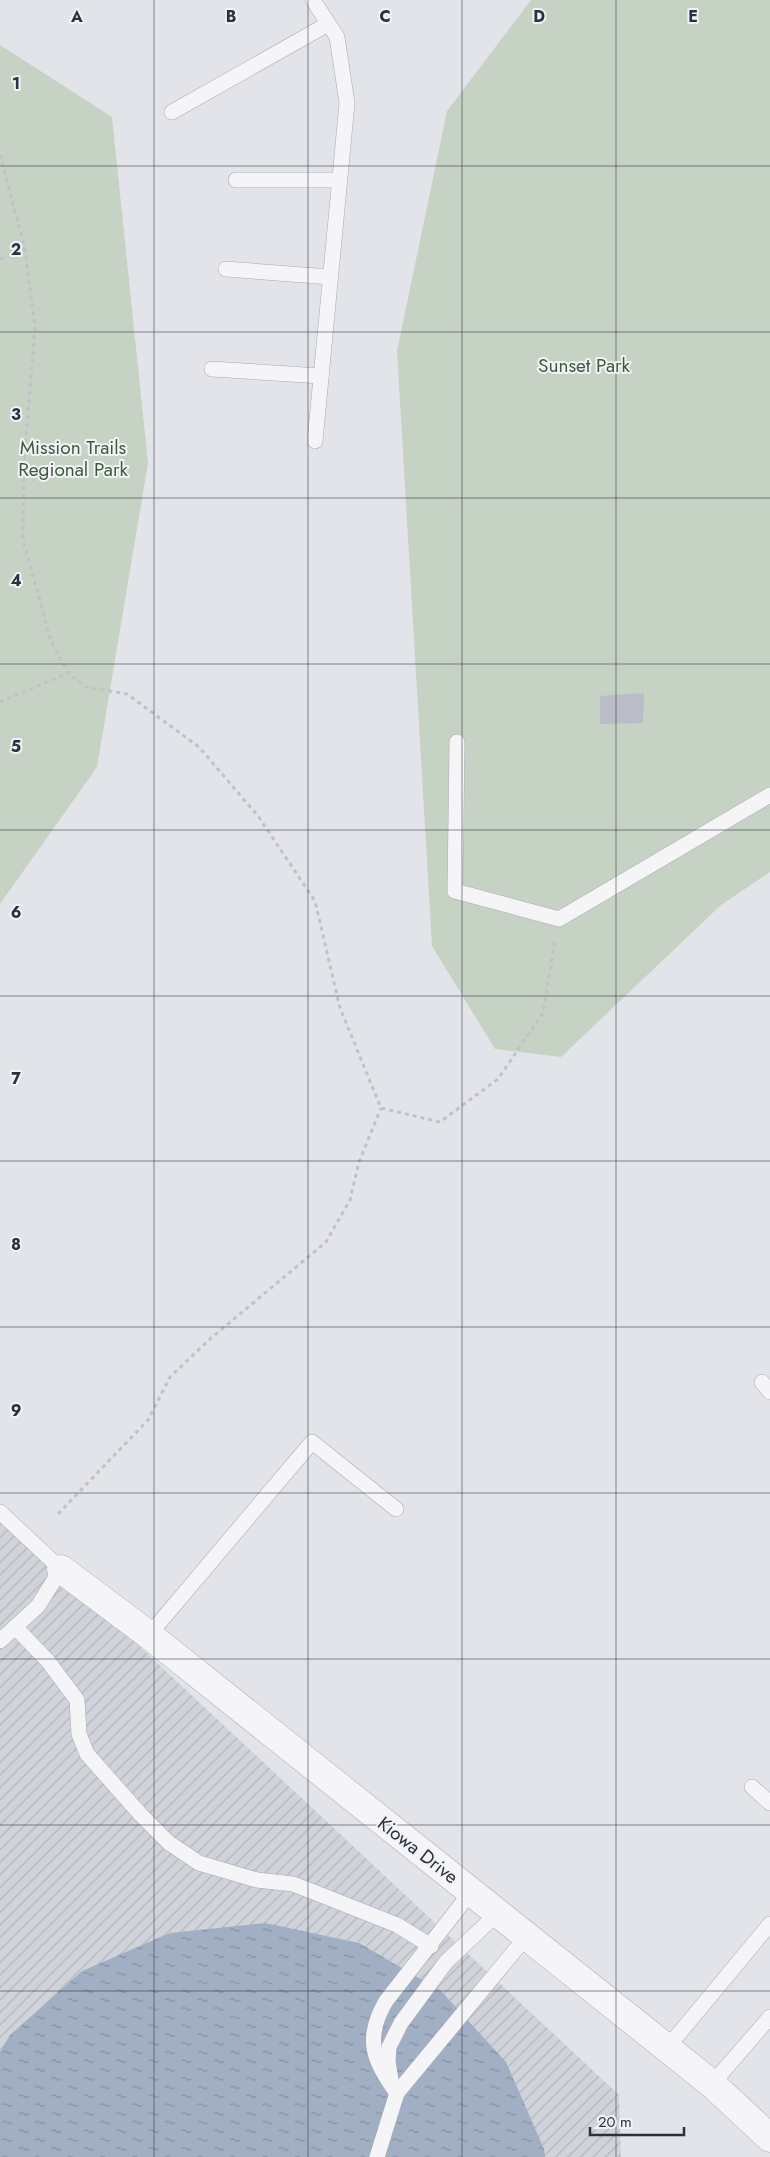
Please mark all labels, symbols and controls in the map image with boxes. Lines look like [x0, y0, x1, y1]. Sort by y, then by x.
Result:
text: A [70, 5, 83, 28]
text: B [226, 5, 236, 28]
text: C [379, 5, 391, 28]
text: D [533, 5, 545, 28]
text: E [688, 5, 698, 28]
text: 1 [12, 72, 20, 95]
text: 2 [11, 238, 21, 261]
park label: Sunset Park [538, 352, 631, 379]
text: 3 [11, 403, 21, 426]
park label: Mission Trails Regional Park [18, 434, 128, 483]
text: 4 [10, 569, 22, 592]
text: 5 [11, 735, 21, 758]
text: 6 [11, 901, 21, 924]
text: 7 [11, 1067, 21, 1090]
text: 8 [11, 1233, 21, 1256]
text: 9 [11, 1399, 21, 1422]
street label: Kiowa Drive [372, 1810, 464, 1890]
scale bar [590, 2104, 684, 2136]
text: 20 m [598, 2111, 632, 2133]

